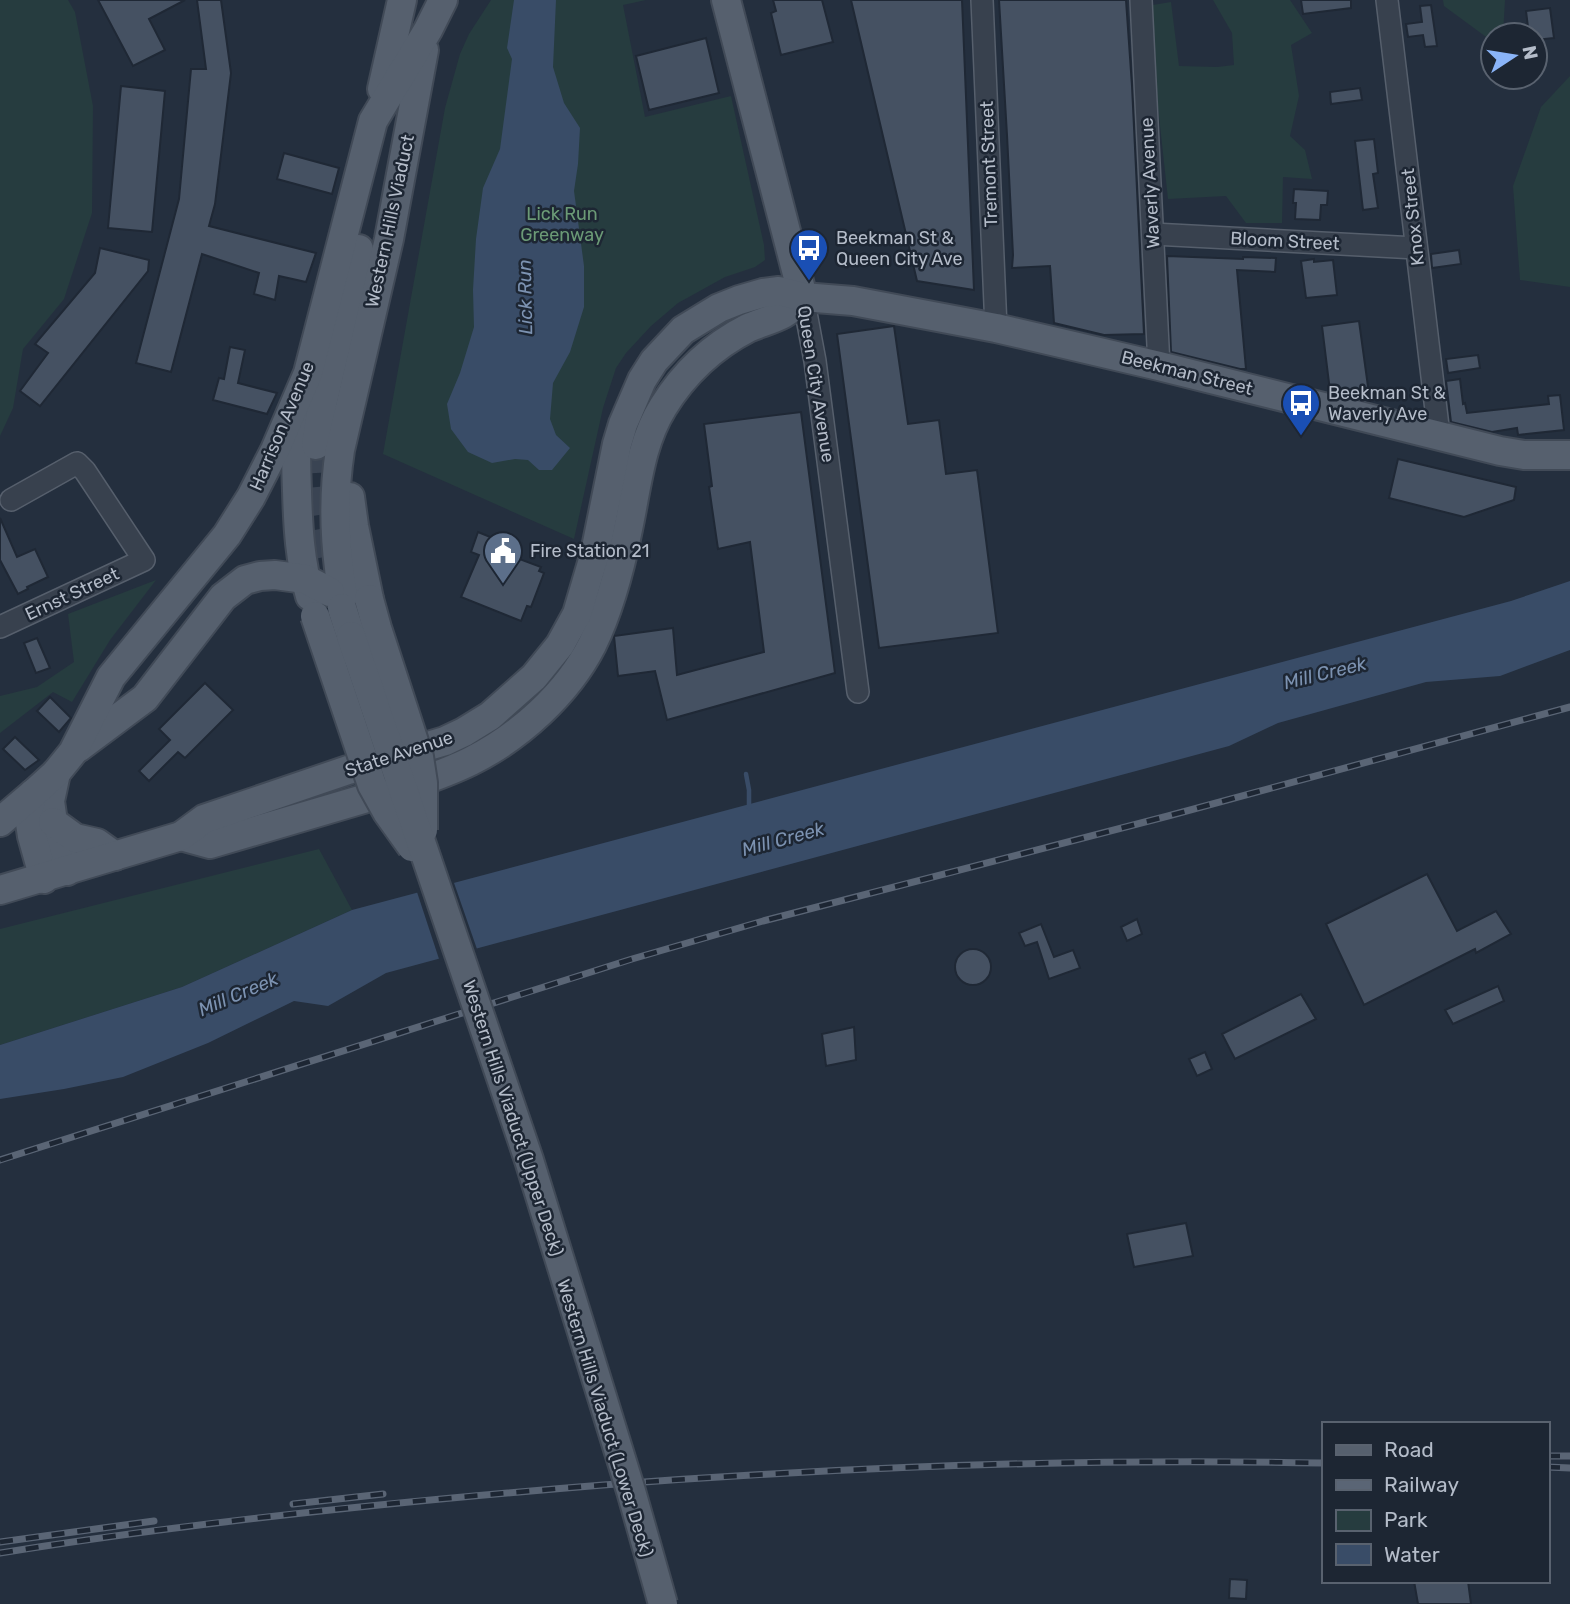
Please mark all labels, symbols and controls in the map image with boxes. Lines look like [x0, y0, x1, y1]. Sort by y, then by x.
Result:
north arrow [1479, 21, 1549, 91]
text: N [1517, 43, 1543, 62]
street label: Tremont Street [976, 100, 1002, 228]
street label: Waverly Avenue [1136, 117, 1164, 249]
street label: Western Hills Viaduct [361, 133, 419, 309]
street label: Knox Street [1397, 167, 1429, 267]
park label: Lick Run Greenway [520, 203, 604, 246]
bus stop icon: Beekman St & Queen City Ave [788, 227, 830, 282]
place label: Beekman St & Queen City Ave [836, 227, 963, 270]
street label: Bloom Street [1230, 227, 1340, 255]
water label: Lick Run [513, 259, 537, 335]
street label: Queen City Avenue [793, 304, 839, 464]
street label: Beekman Street [1119, 346, 1255, 400]
street label: Harrison Avenue [245, 358, 319, 494]
bus stop icon: Beekman St & Waverly Ave [1280, 382, 1322, 437]
place label: Beekman St & Waverly Ave [1328, 382, 1446, 425]
public building icon: Fire Station 21 [482, 530, 524, 585]
place label: Fire Station 21 [530, 540, 649, 562]
street label: Ernst Street [21, 563, 123, 625]
water label: Mill Creek [1281, 652, 1369, 694]
street label: State Avenue [342, 726, 456, 782]
water label: Mill Creek [739, 817, 827, 861]
water label: Mill Creek [195, 967, 282, 1021]
street label: Western Hills Viaduct (Upper Deck) [458, 977, 568, 1259]
street label: Western Hills Viaduct (Lower Deck) [552, 1277, 658, 1559]
legend [1322, 1422, 1549, 1583]
text: Road [1384, 1437, 1434, 1462]
text: Railway [1384, 1472, 1459, 1497]
text: Park [1384, 1507, 1428, 1532]
text: Water [1384, 1542, 1440, 1567]

